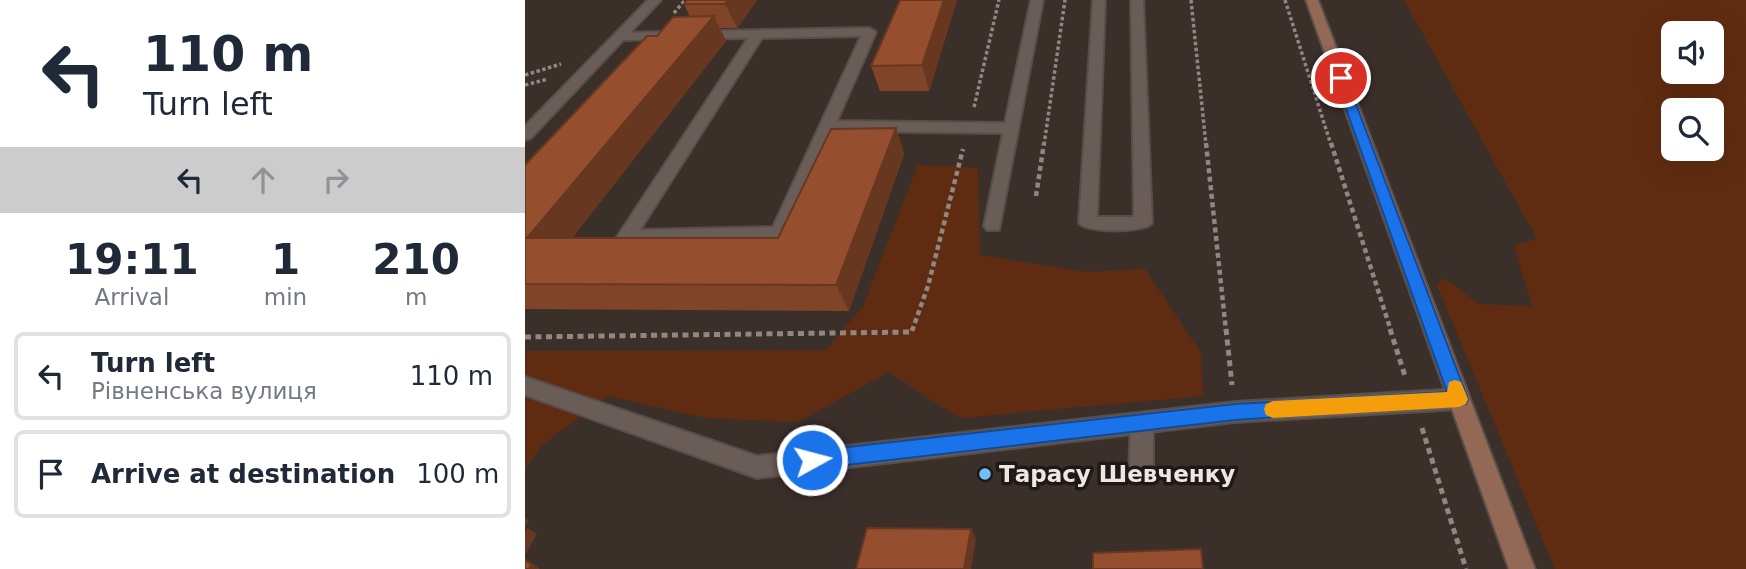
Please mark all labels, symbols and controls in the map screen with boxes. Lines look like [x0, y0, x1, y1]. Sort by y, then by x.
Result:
map controls [1661, 21, 1724, 161]
button: sound [1661, 21, 1724, 84]
text: 110 m [143, 26, 313, 83]
icon: left [28, 28, 119, 119]
pin [1311, 48, 1371, 108]
icon: arrive [1322, 59, 1360, 97]
text: Turn left [143, 85, 273, 123]
button: search [1661, 98, 1724, 161]
icon: left [171, 161, 209, 199]
icon: ahead [244, 161, 282, 199]
icon: right [317, 161, 355, 199]
text: 19:11 [65, 235, 199, 284]
text: 1 [271, 235, 300, 284]
text: 210 [372, 235, 460, 284]
text: Arrival [95, 284, 169, 310]
text: min [264, 284, 307, 310]
text: m [405, 284, 427, 310]
text: Turn left [91, 348, 215, 378]
icon: left [32, 357, 70, 395]
text: 110 m [410, 361, 493, 391]
text: Рівненська вулиця [91, 378, 317, 404]
position arrow [775, 423, 849, 497]
icon: arrive [32, 455, 70, 493]
text: Arrive at destination [91, 459, 395, 489]
text: 100 m [416, 459, 499, 489]
place label: Тарасу Шевченку [999, 461, 1235, 487]
marker: Тарасу Шевченку [977, 466, 993, 482]

